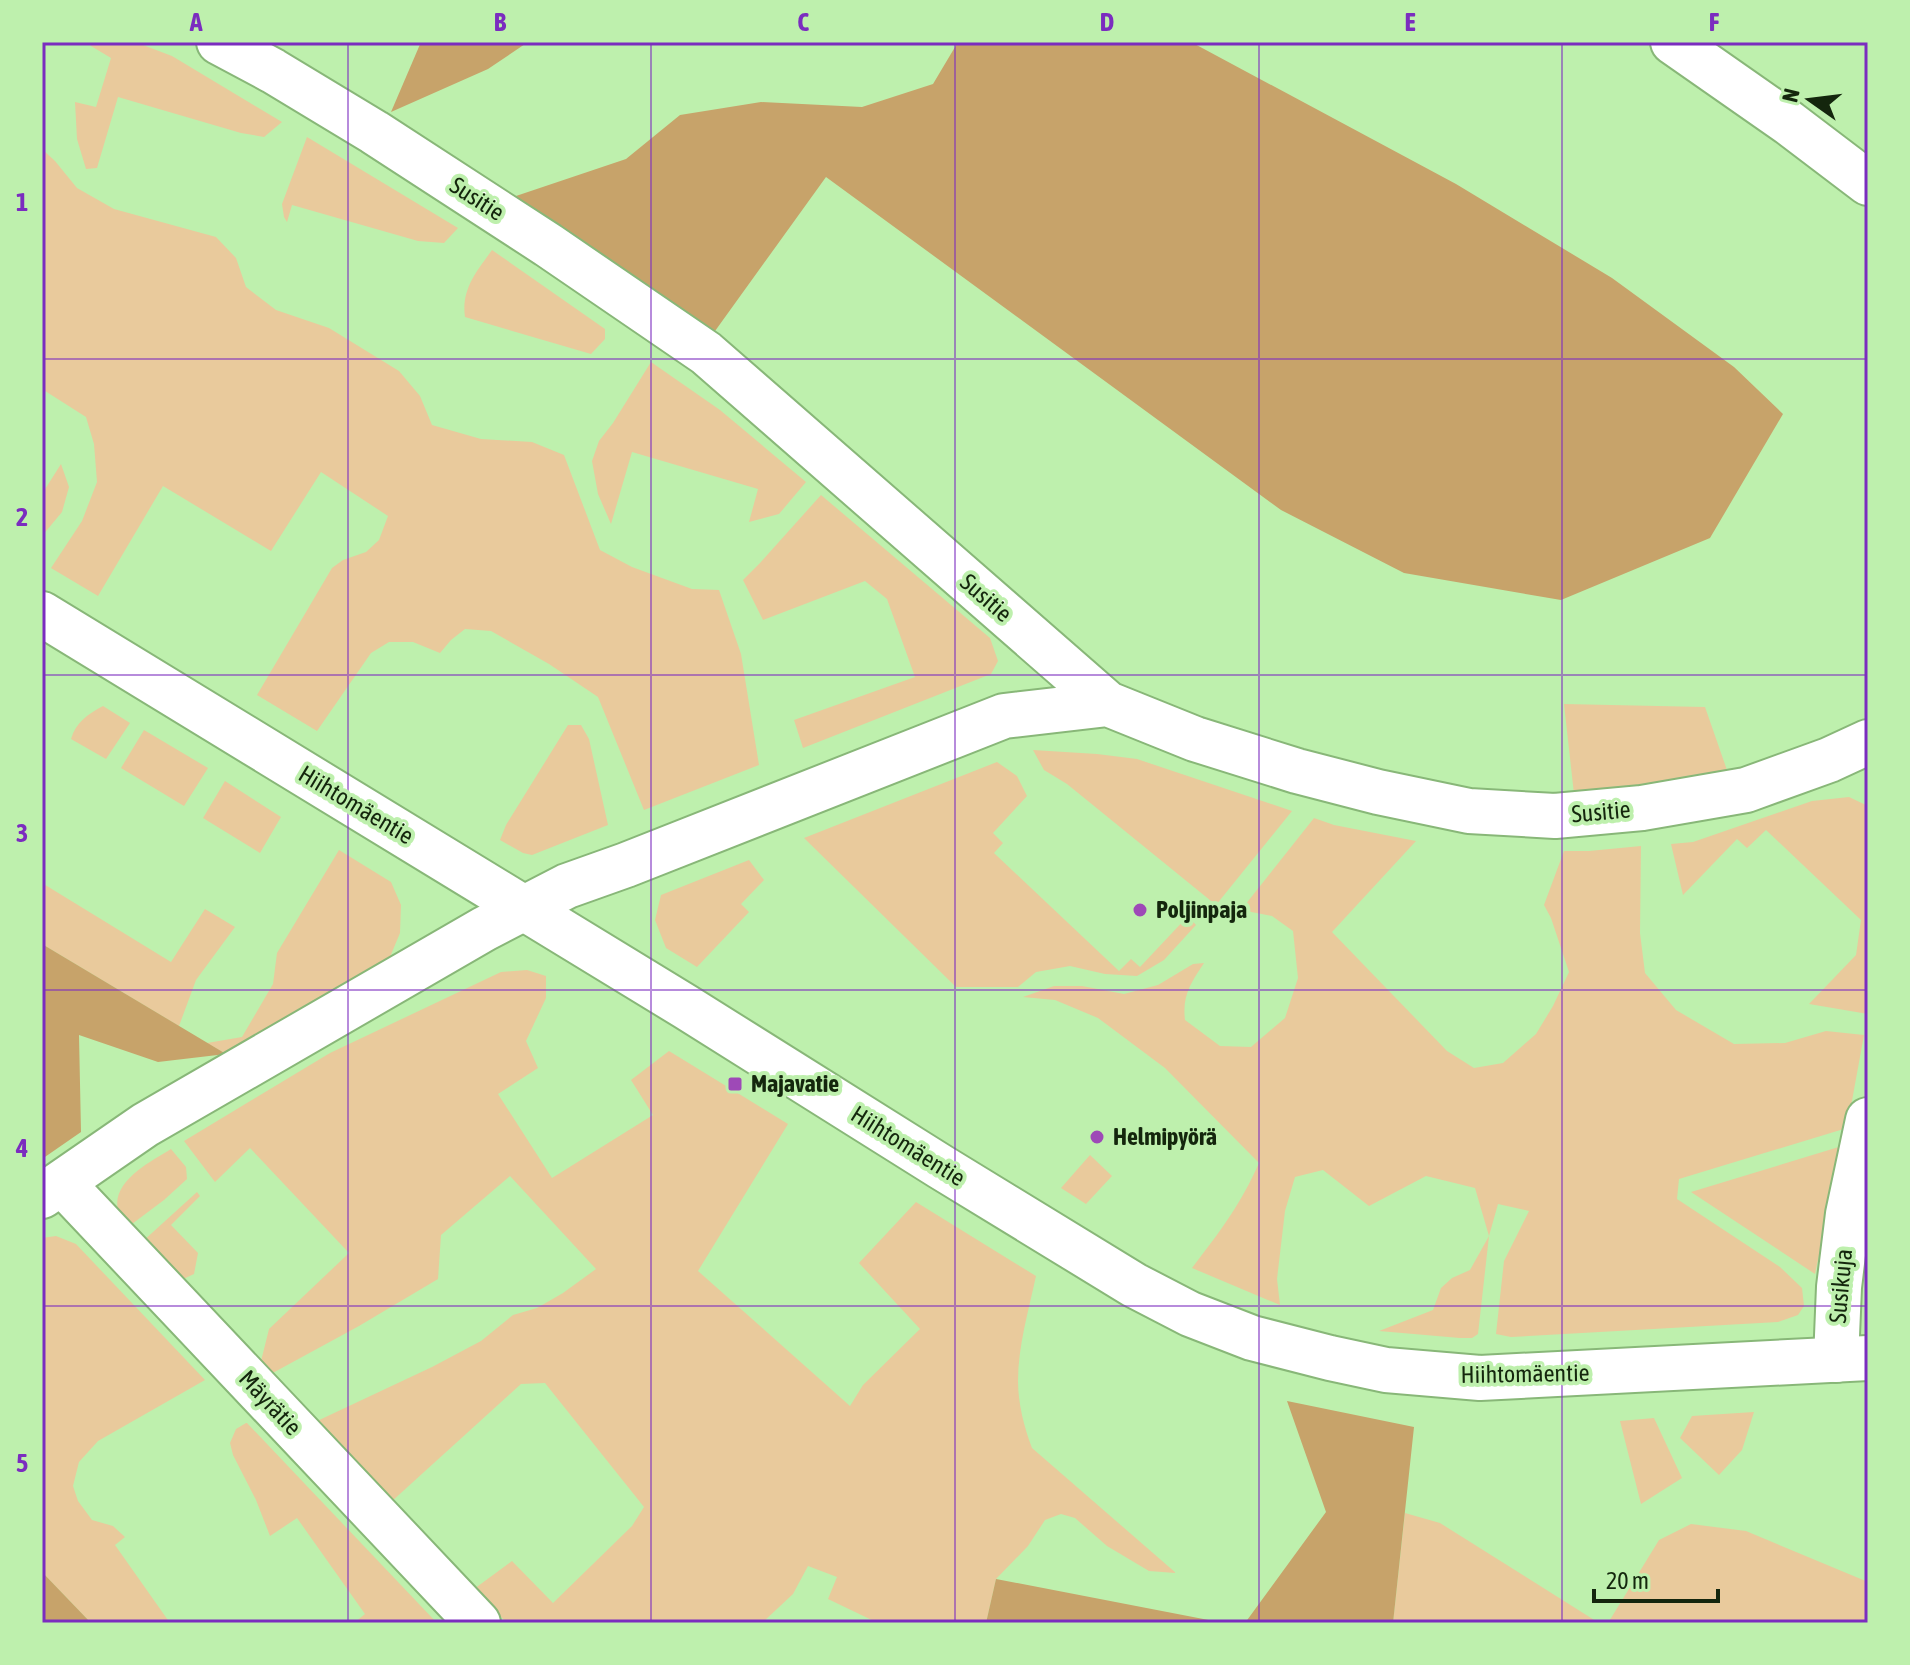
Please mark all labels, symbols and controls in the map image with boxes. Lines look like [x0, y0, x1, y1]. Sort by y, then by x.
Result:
text: A [189, 7, 203, 37]
text: B [494, 7, 507, 37]
text: C [797, 7, 809, 37]
text: D [1100, 7, 1114, 37]
text: E [1404, 7, 1416, 37]
text: F [1709, 7, 1720, 37]
north arrow [1770, 60, 1850, 140]
text: N [1776, 86, 1805, 105]
street label: Susitie [445, 171, 509, 226]
text: 1 [16, 187, 28, 217]
text: 2 [16, 502, 28, 532]
street label: Susitie [955, 568, 1017, 627]
street label: Hiihtomäentie [294, 760, 418, 849]
street label: Susitie [1570, 795, 1632, 828]
text: 3 [16, 818, 28, 848]
place label: Poljinpaja [1156, 896, 1247, 923]
marker: Poljinpaja [1131, 901, 1149, 919]
place label: Majavatie [751, 1070, 839, 1097]
marker: Majavatie [726, 1075, 744, 1093]
street label: Hiihtomäentie [846, 1100, 970, 1191]
place label: Helmipyörä [1113, 1123, 1217, 1150]
marker: Helmipyörä [1088, 1128, 1106, 1146]
text: 4 [15, 1133, 28, 1163]
street label: Susikuja [1824, 1248, 1857, 1324]
street label: Hiihtomäentie [1460, 1359, 1590, 1388]
street label: Mäyrätie [234, 1365, 307, 1440]
text: 5 [16, 1448, 28, 1478]
scale bar [1594, 1553, 1718, 1603]
text: 20 m [1606, 1567, 1649, 1594]

